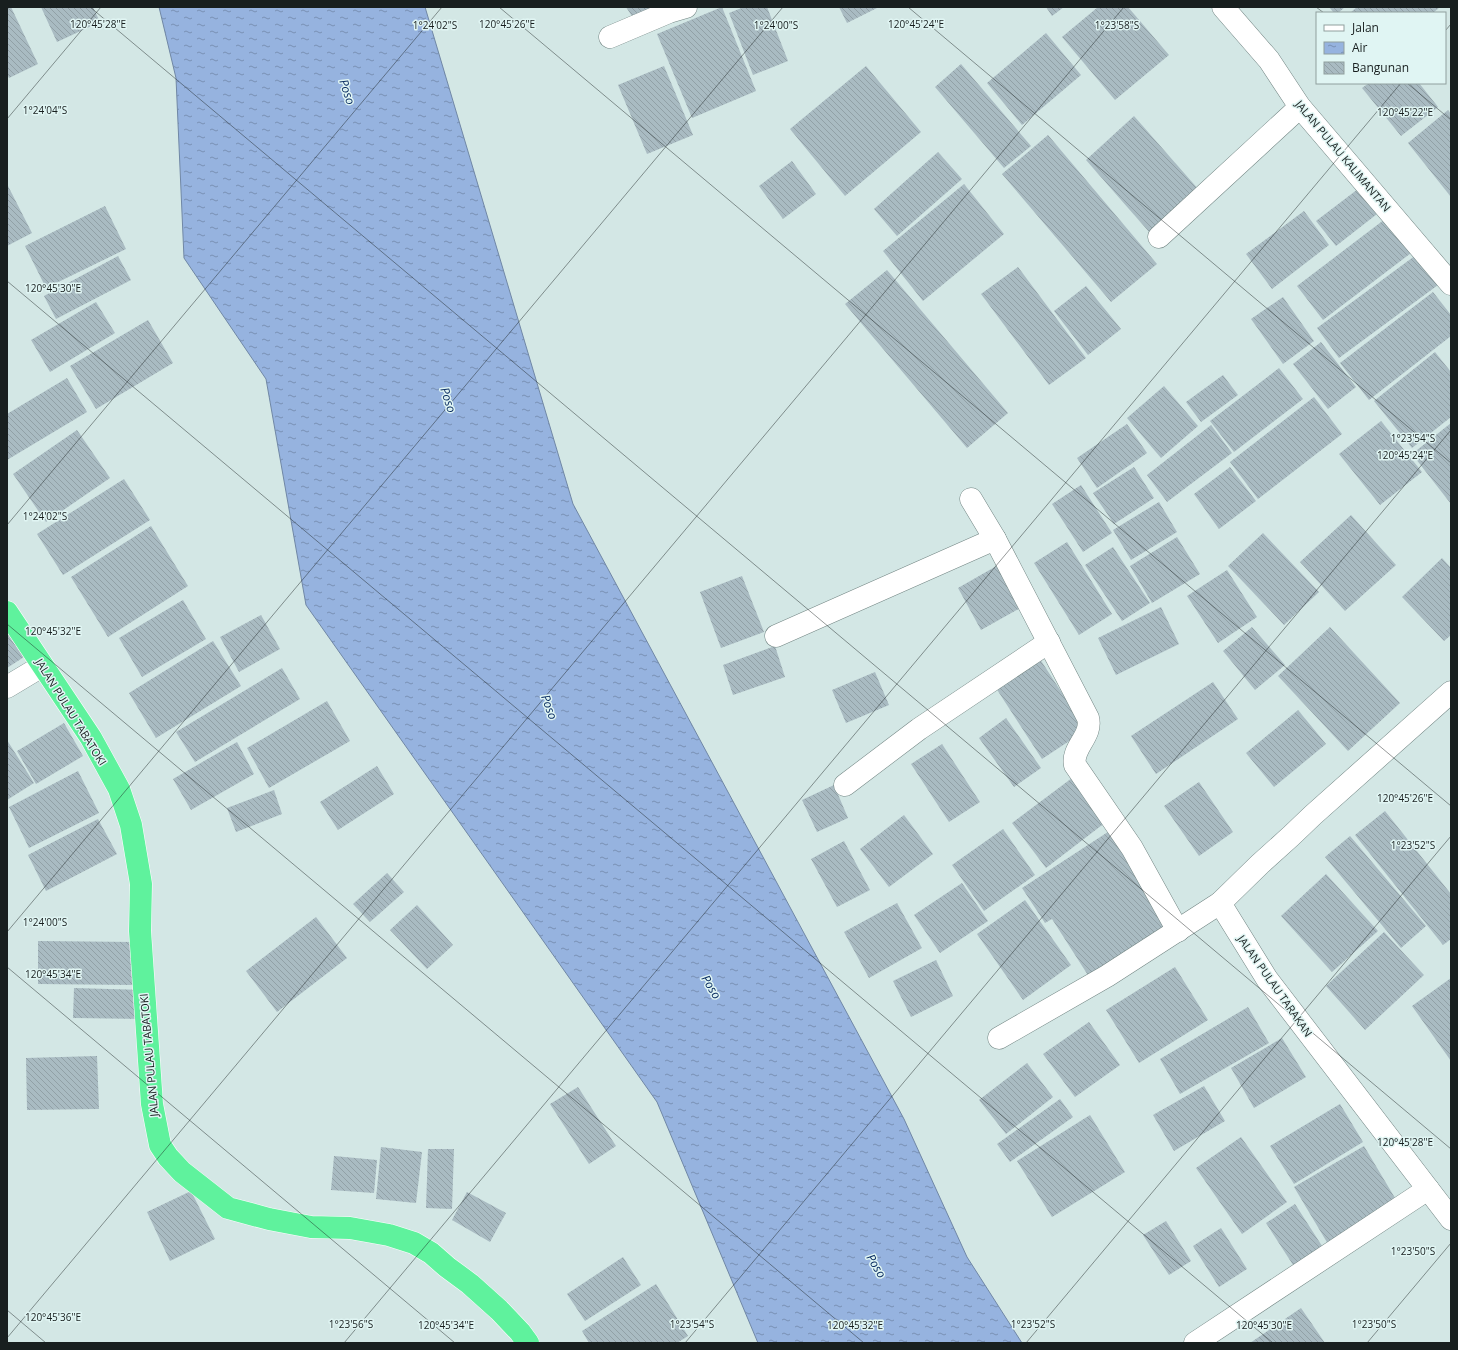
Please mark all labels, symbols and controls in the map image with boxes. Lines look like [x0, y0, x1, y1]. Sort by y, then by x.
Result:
legend [1316, 12, 1446, 84]
text: 120°45'28"E [70, 17, 126, 31]
text: 120°45'26"E [479, 17, 535, 31]
text: 120°45'24"E [888, 17, 944, 31]
text: 1°24'02"S [413, 18, 457, 32]
text: 1°24'00"S [754, 18, 798, 32]
text: 1°23'58"S [1095, 18, 1139, 32]
text: Jalan [1351, 19, 1379, 36]
text: Air [1352, 39, 1368, 56]
text: Bangunan [1352, 59, 1409, 76]
water label: Poso [335, 77, 360, 107]
street label: JALAN PULAU KALIMANTAN [1292, 96, 1394, 214]
text: 1°24'04"S [23, 103, 67, 117]
text: 120°45'22"E [1377, 105, 1433, 119]
text: 120°45'30"E [25, 281, 81, 295]
water label: Poso [436, 385, 461, 415]
text: 1°23'54"S [1391, 431, 1435, 445]
text: 120°45'24"E [1377, 448, 1433, 462]
text: 1°24'02"S [23, 509, 67, 523]
text: 120°45'32"E [25, 624, 81, 638]
street label: JALAN PULAU TABATOKI [32, 655, 110, 768]
water label: Poso [537, 692, 562, 722]
text: 120°45'26"E [1377, 791, 1433, 805]
text: 1°23'52"S [1391, 838, 1435, 852]
text: 1°24'00"S [23, 915, 67, 929]
street label: JALAN PULAU TARAKAN [1234, 931, 1316, 1039]
text: 120°45'34"E [25, 967, 81, 981]
water label: Poso [698, 971, 725, 1002]
street label: JALAN PULAU TABATOKI [136, 993, 161, 1118]
text: 120°45'28"E [1377, 1135, 1433, 1149]
text: 1°23'50"S [1391, 1244, 1435, 1258]
water label: Poso [863, 1250, 890, 1281]
text: 120°45'36"E [25, 1310, 81, 1324]
text: 1°23'56"S [329, 1317, 373, 1331]
text: 1°23'54"S [670, 1317, 714, 1331]
text: 1°23'52"S [1011, 1317, 1055, 1331]
text: 1°23'50"S [1352, 1317, 1396, 1331]
text: 120°45'34"E [418, 1318, 474, 1332]
text: 120°45'32"E [827, 1318, 883, 1332]
text: 120°45'30"E [1236, 1318, 1292, 1332]

